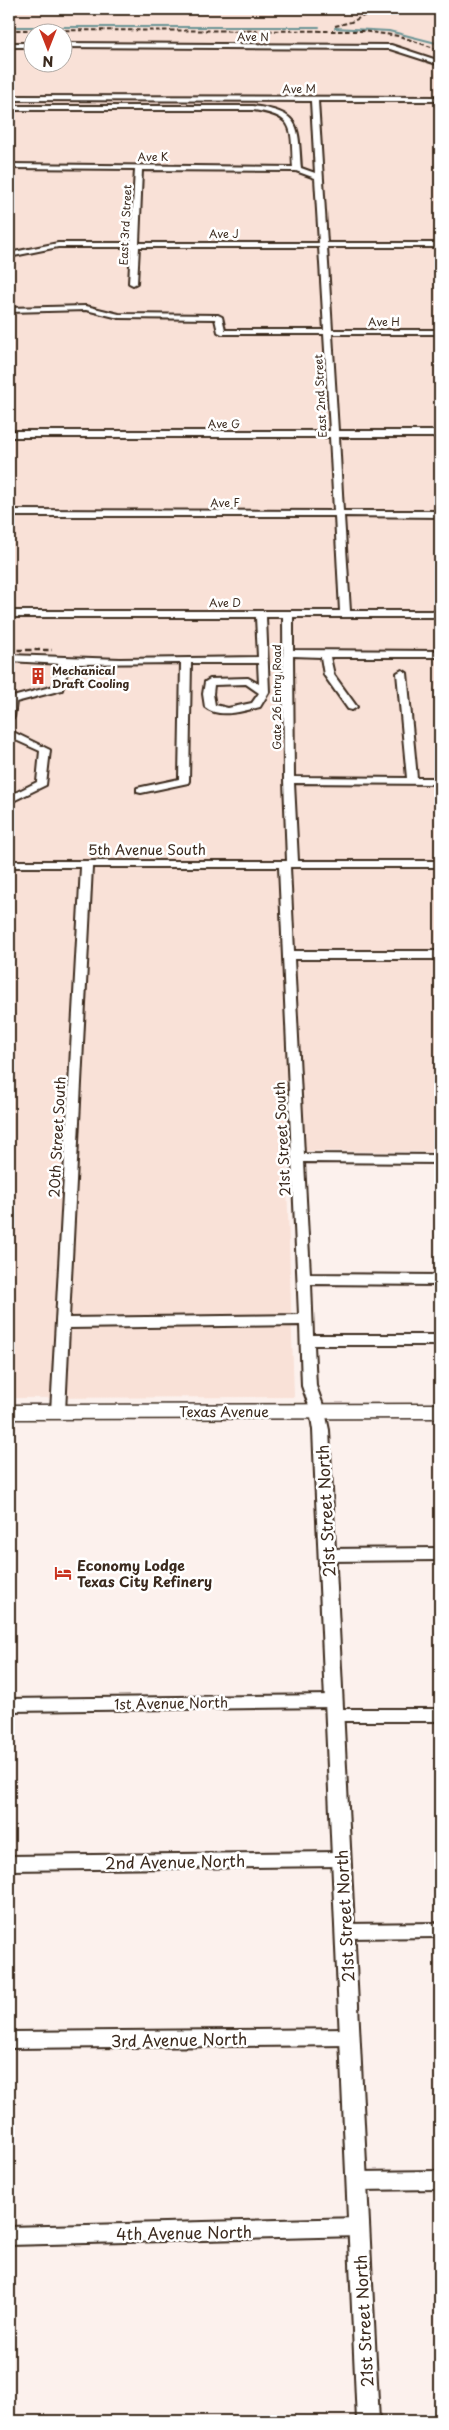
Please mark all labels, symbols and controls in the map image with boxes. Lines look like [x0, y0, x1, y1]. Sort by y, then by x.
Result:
north arrow [22, 22, 72, 72]
street label: Ave N [237, 28, 269, 45]
text: N [42, 51, 54, 72]
street label: Ave M [282, 80, 316, 97]
street label: Ave K [138, 148, 169, 165]
street label: East 3rd Street [114, 184, 136, 266]
street label: Ave J [209, 225, 239, 242]
street label: Ave H [368, 313, 400, 330]
street label: East 2nd Street [309, 353, 331, 438]
street label: Ave G [208, 415, 240, 432]
street label: Ave F [210, 494, 240, 511]
street label: Ave D [209, 594, 241, 611]
street label: Gate 26 Entry Road [268, 644, 285, 750]
place label: Mechanical Draft Cooling [52, 662, 129, 692]
building icon: Mechanical Draft Cooling [28, 666, 48, 686]
street label: 5th Avenue South [88, 839, 206, 860]
street label: 20th Street South [43, 1076, 71, 1198]
street label: 21st Street South [269, 1081, 295, 1197]
street label: Texas Avenue [179, 1401, 269, 1422]
street label: 21st Street North [310, 1444, 340, 1578]
place label: Economy Lodge Texas City Refinery [77, 1555, 212, 1592]
hotel icon: Economy Lodge Texas City Refinery [53, 1563, 73, 1583]
street label: 1st Avenue North [114, 1692, 228, 1714]
street label: 2nd Avenue North [105, 1848, 245, 1874]
street label: 21st Street North [329, 1849, 359, 1983]
street label: 3rd Avenue North [111, 2026, 247, 2052]
street label: 4th Avenue North [116, 2219, 252, 2245]
street label: 21st Street North [348, 2254, 378, 2388]

